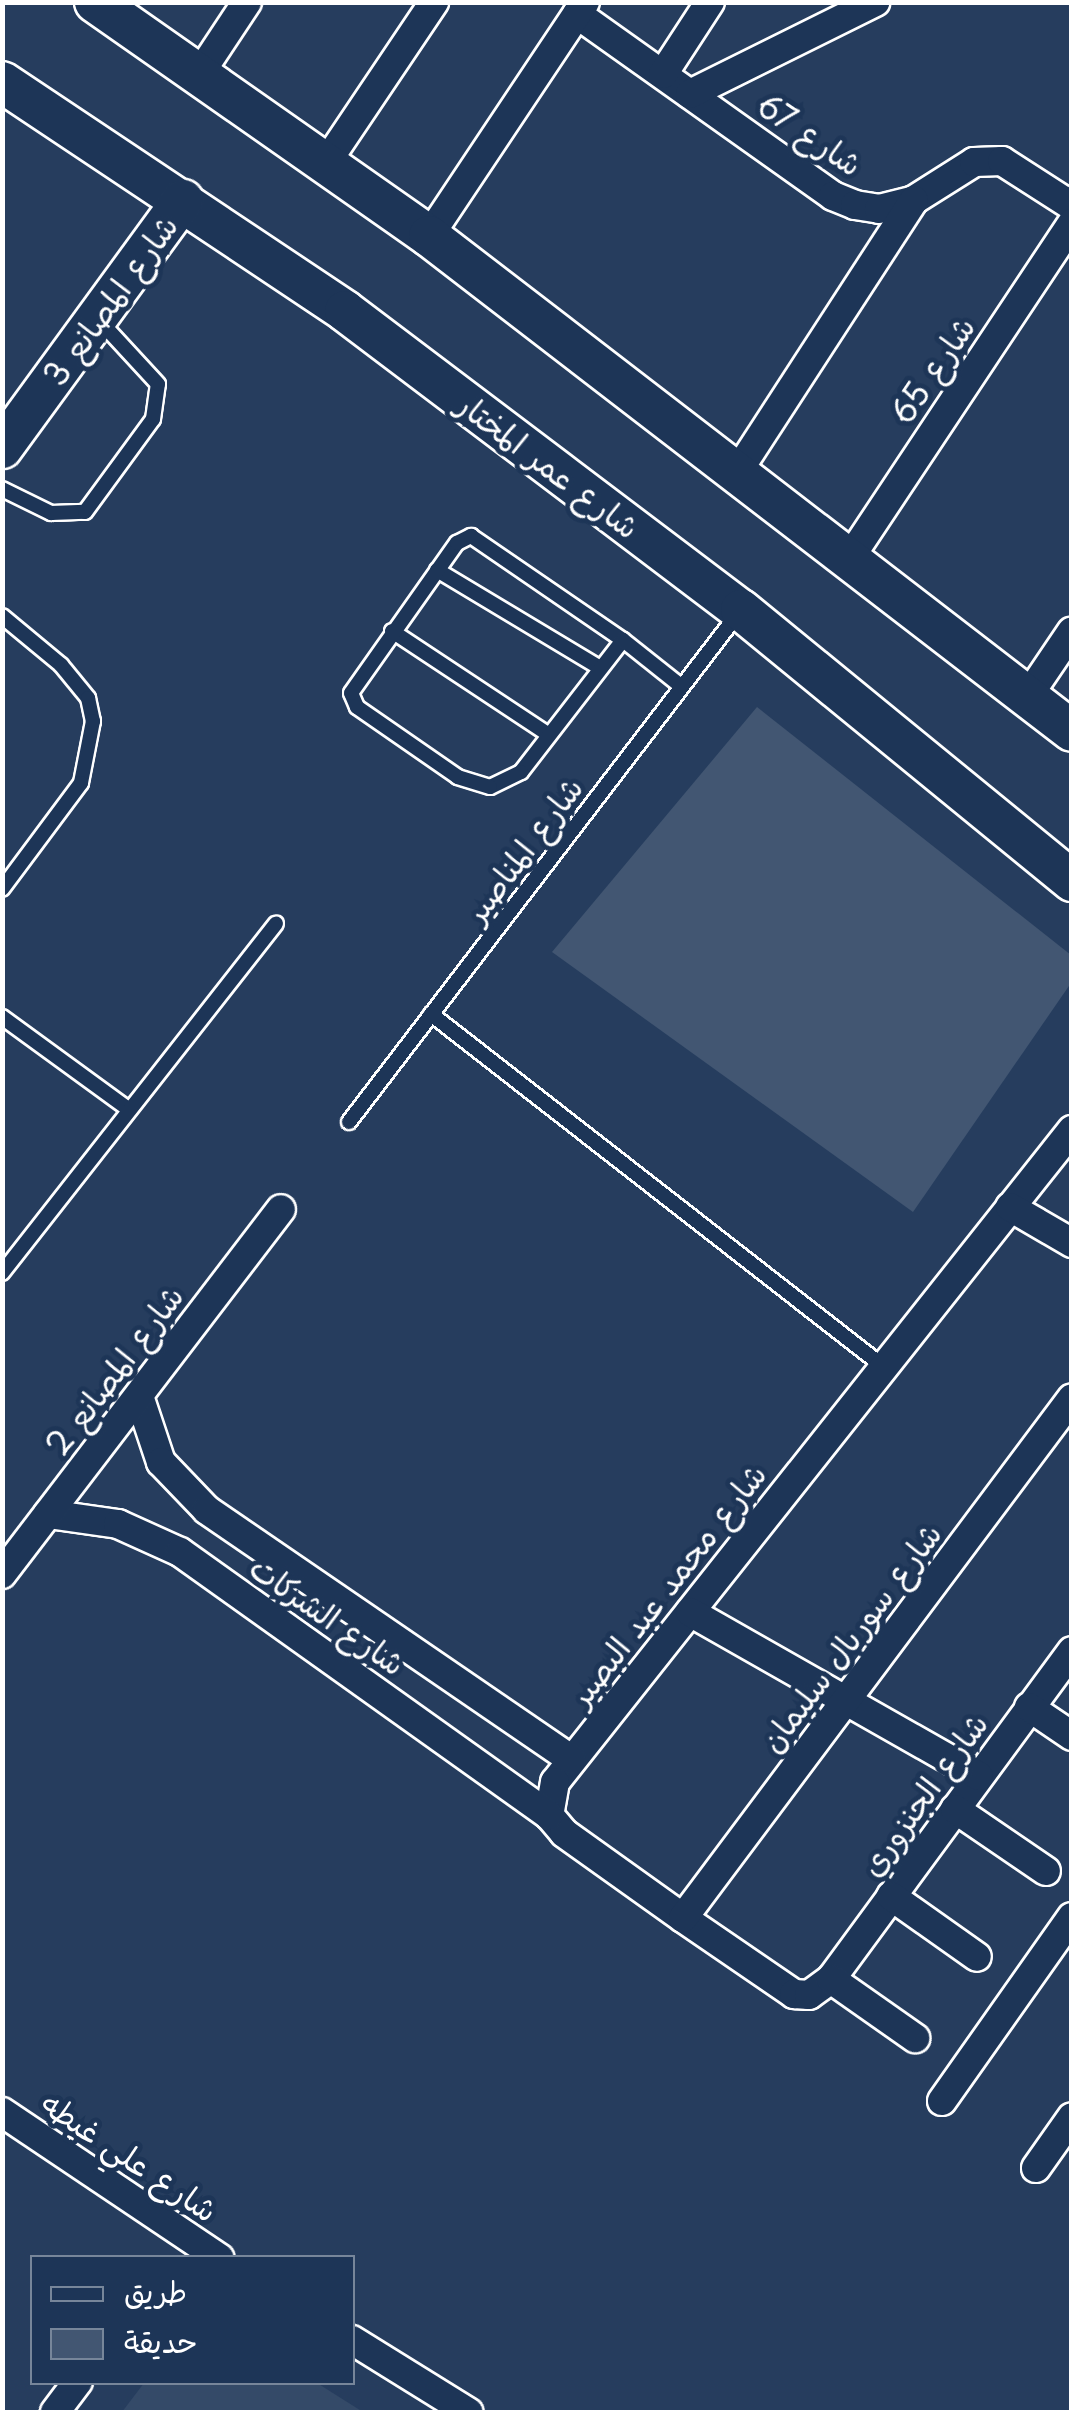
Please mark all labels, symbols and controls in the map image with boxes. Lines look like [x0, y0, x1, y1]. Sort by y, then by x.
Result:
street label: شارع 67 [750, 85, 870, 183]
street label: شارع المصانع 3 [35, 207, 185, 393]
street label: شارع 65 [882, 309, 982, 431]
street label: شارع عمر المختار [451, 384, 647, 546]
street label: شارع المناصير [456, 769, 590, 929]
street label: شارع المصانع 2 [37, 1277, 191, 1463]
street label: شارع محمد عبد البصير [561, 1455, 773, 1713]
street label: شارع سوريال سليمان [751, 1515, 949, 1759]
street label: شارع الشركات [243, 1547, 413, 1683]
street label: شارع الجنزوري [851, 1705, 995, 1883]
street label: شارع علي غيطه [35, 2083, 225, 2229]
legend [30, 2255, 355, 2385]
text: طريق [124, 2268, 187, 2313]
text: حديقة [124, 2318, 198, 2363]

